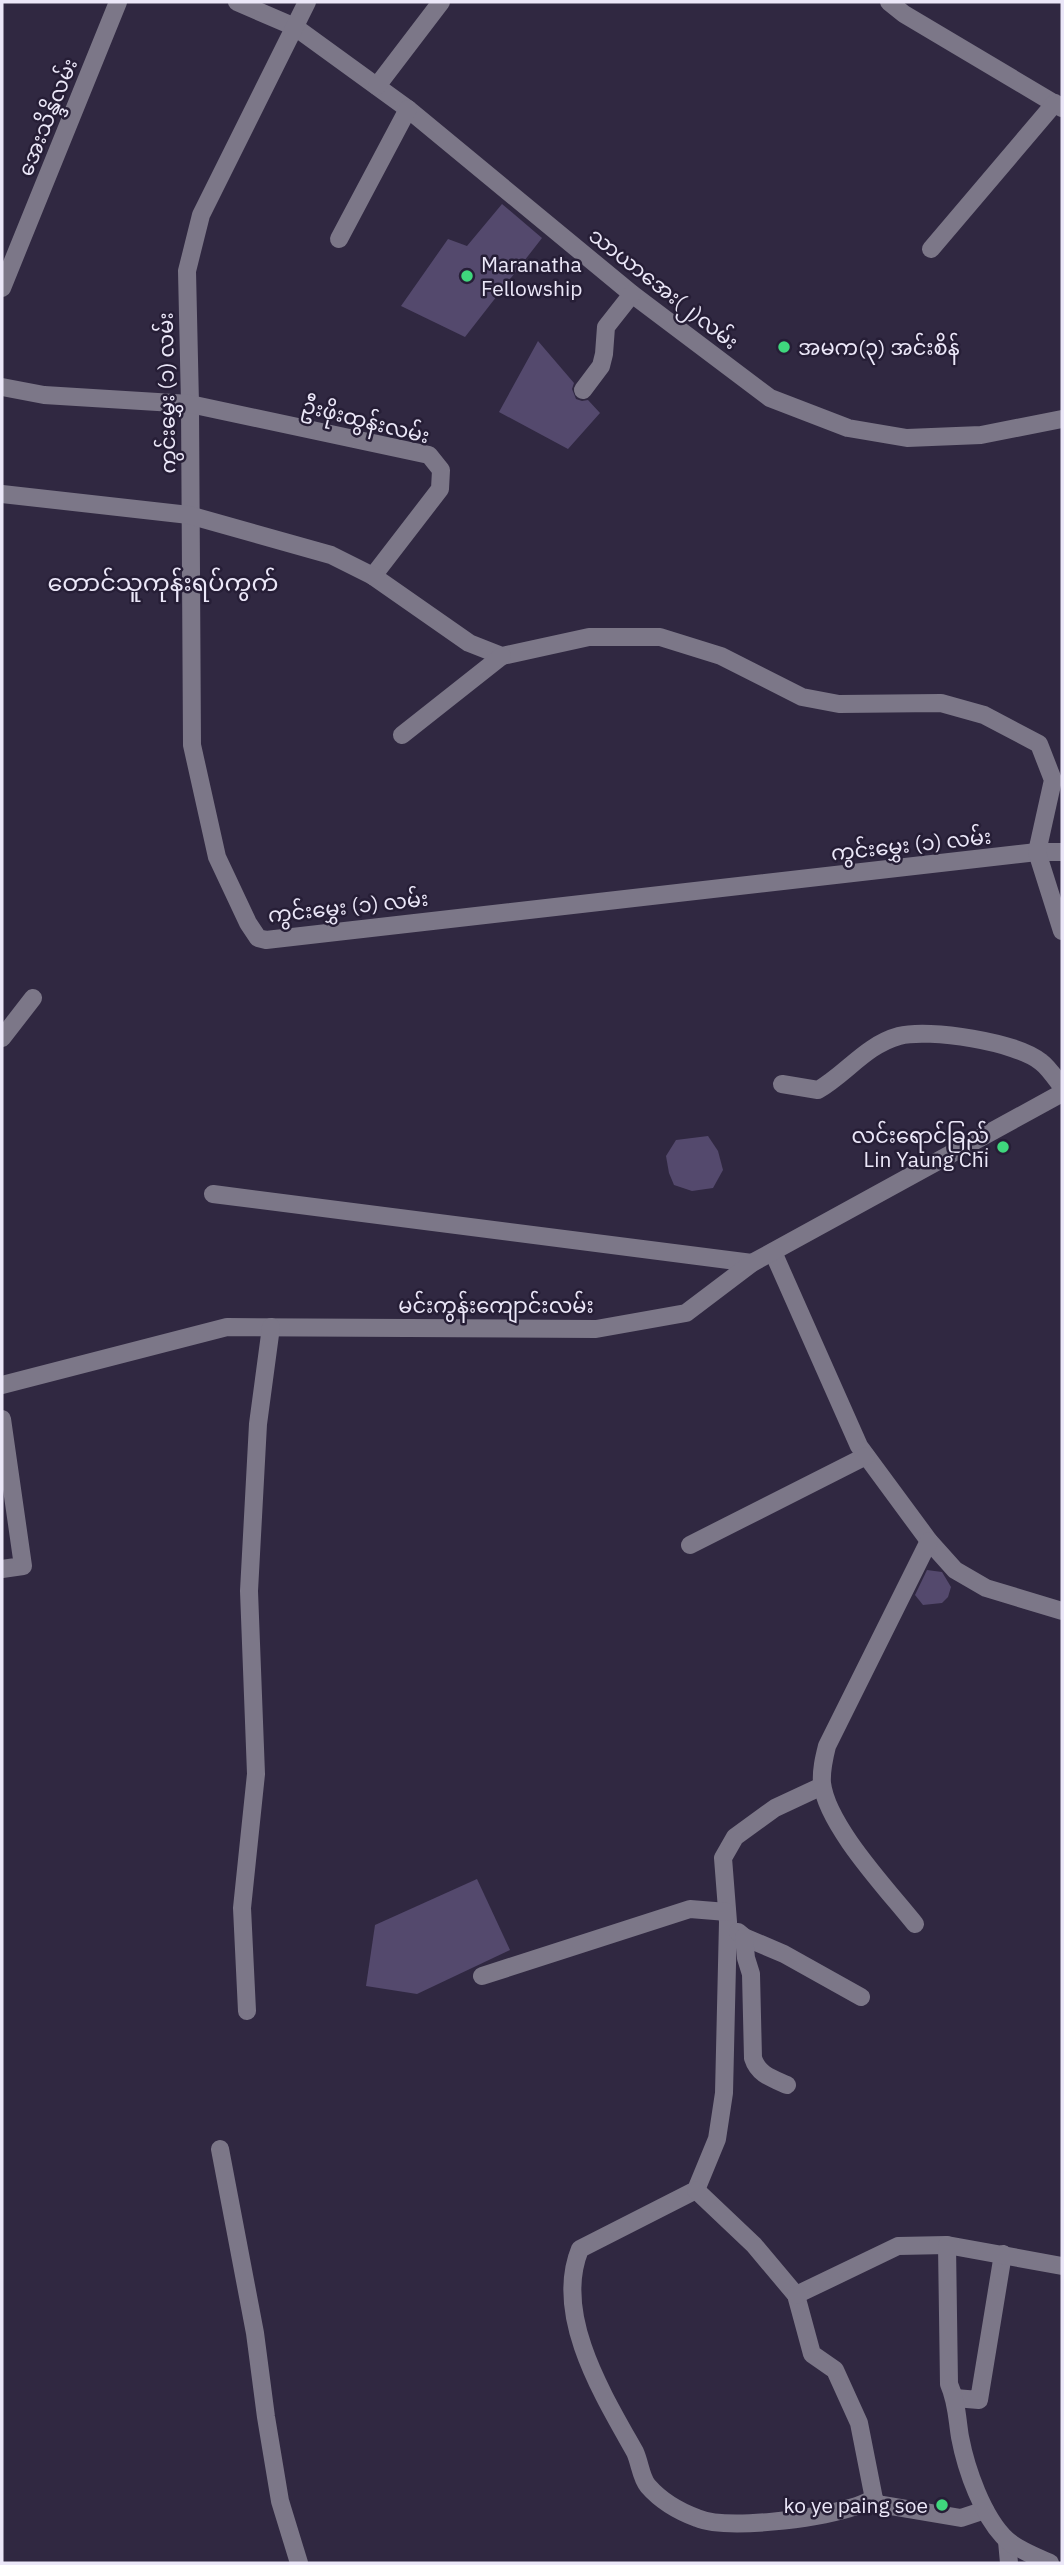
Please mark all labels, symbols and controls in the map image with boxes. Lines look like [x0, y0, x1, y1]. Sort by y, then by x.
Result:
street label: အေးသိန္ဒိလမ်း [10, 54, 88, 182]
street label: သာယာအေး(၂)လမ်း [581, 220, 745, 358]
place label: Maranatha Fellowship [481, 250, 582, 302]
marker: Maranatha Fellowship [459, 268, 475, 284]
street label: ကွင်းမွှေး (၁) လမ်း [150, 312, 184, 474]
place label: အမက(၃) အင်းစိန် [798, 332, 960, 365]
marker: အမက(၃) အင်းစိန် [776, 339, 792, 355]
street label: ဦးဖိုးထွန်းလမ်း [298, 390, 433, 453]
district label: တောင်သူကုန်းရပ်ကွက် [47, 566, 279, 602]
street label: ကွင်းမွှေး (၁) လမ်း [829, 821, 993, 869]
street label: ကွင်းမွှေး (၁) လမ်း [266, 883, 430, 931]
place label: လင်းရောင်ခြည် Lin Yaung Chi [851, 1120, 989, 1173]
marker: လင်းရောင်ခြည် Lin Yaung Chi [995, 1139, 1011, 1155]
street label: မင်းကွန်းကျောင်းလမ်း [398, 1290, 594, 1324]
place label: ko ye paing soe [784, 2491, 928, 2519]
marker: ko ye paing soe [934, 2497, 950, 2513]

